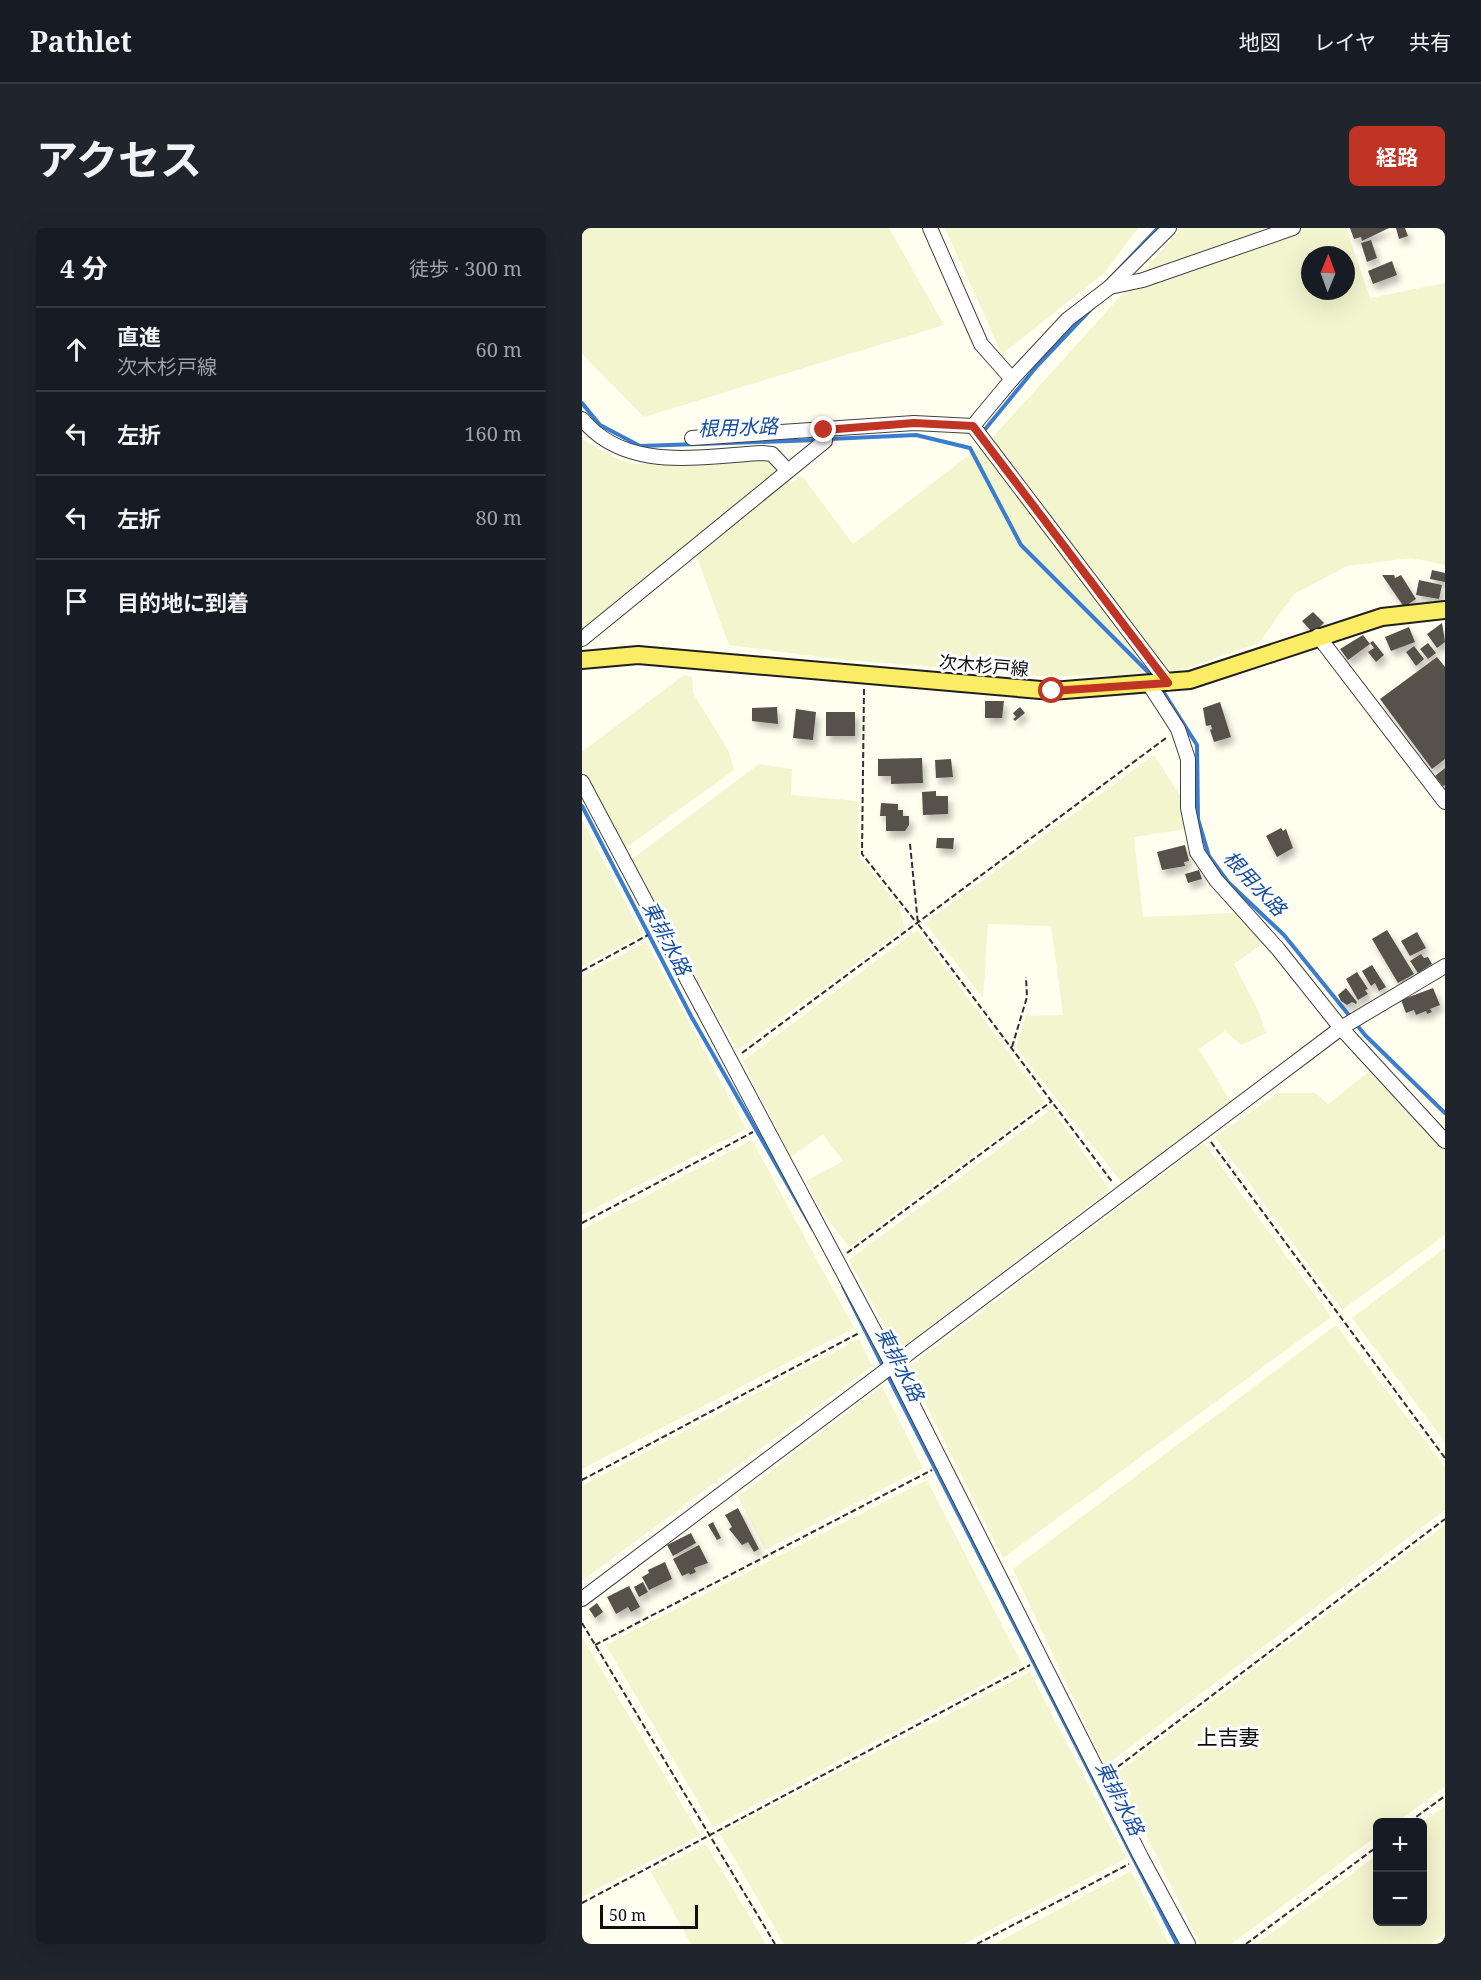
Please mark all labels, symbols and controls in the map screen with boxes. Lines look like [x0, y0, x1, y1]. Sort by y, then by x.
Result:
text: Pathlet [30, 22, 132, 60]
text: 地図 [1239, 28, 1281, 56]
text: レイヤ [1314, 28, 1376, 56]
text: 共有 [1409, 28, 1451, 56]
button: 経路 [1349, 126, 1445, 186]
text: アクセス [36, 130, 202, 187]
north arrow [1301, 246, 1355, 300]
text: 4 分 [60, 250, 107, 286]
text: 徒歩 · 300 m [409, 255, 522, 282]
text: 直進 [117, 321, 161, 351]
icon: ahead [60, 333, 93, 366]
text: 60 m [476, 336, 522, 363]
text: 次木杉戸線 [117, 353, 217, 380]
water label: 根用水路 [698, 412, 780, 442]
route end [810, 416, 836, 442]
icon: left [60, 417, 93, 450]
text: 左折 [117, 419, 161, 449]
text: 160 m [464, 420, 522, 447]
icon: left [60, 501, 93, 534]
text: 左折 [117, 503, 161, 533]
text: 80 m [476, 504, 522, 531]
icon: arrive [60, 585, 93, 618]
text: 目的地に到着 [117, 587, 249, 617]
street label: 次木杉戸線 [938, 649, 1030, 681]
route start [1038, 677, 1064, 703]
water label: 根用水路 [1218, 845, 1294, 923]
water label: 東排水路 [637, 896, 698, 982]
water label: 東排水路 [870, 1322, 931, 1408]
district label: 上吉妻 [1197, 1723, 1260, 1751]
water label: 東排水路 [1090, 1756, 1151, 1842]
map controls [1373, 1818, 1427, 1926]
button: + [1373, 1818, 1427, 1872]
button: − [1373, 1872, 1427, 1926]
scale bar [600, 1902, 698, 1930]
text: 50 m [609, 1904, 646, 1926]

